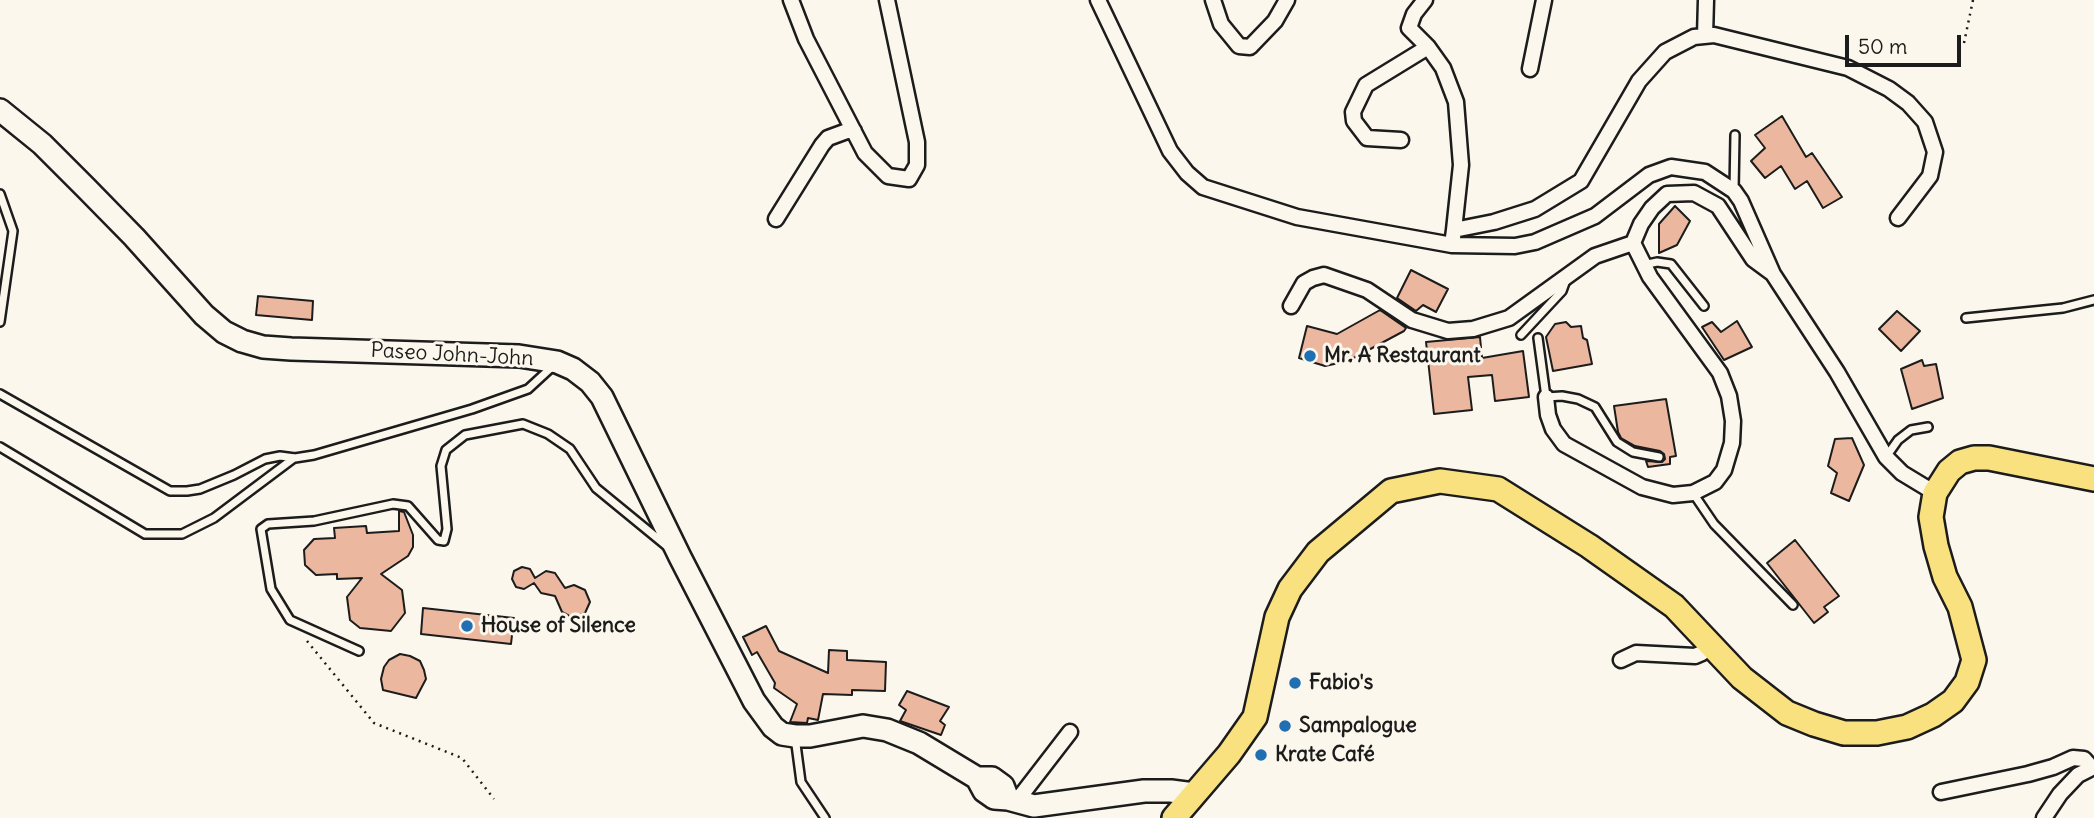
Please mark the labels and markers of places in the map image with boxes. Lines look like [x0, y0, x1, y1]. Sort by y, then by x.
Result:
place label: Mr. A Restaurant [1324, 343, 1481, 369]
marker: Mr. A Restaurant [1302, 348, 1318, 364]
place label: House of Silence [481, 613, 636, 639]
marker: House of Silence [459, 618, 475, 634]
place label: Fabio's [1309, 670, 1373, 696]
marker: Fabio's [1287, 675, 1303, 691]
place label: Sampalogue [1299, 713, 1417, 739]
marker: Sampalogue [1277, 718, 1293, 734]
place label: Krate Café [1275, 742, 1375, 768]
marker: Krate Café [1253, 747, 1269, 763]

